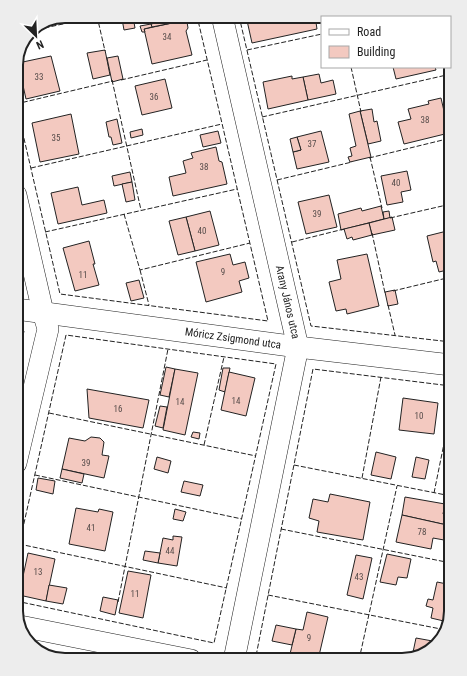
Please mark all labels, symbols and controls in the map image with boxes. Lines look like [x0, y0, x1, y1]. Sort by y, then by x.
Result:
north arrow [16, 16, 56, 56]
legend [321, 16, 451, 68]
text: Road [357, 25, 381, 39]
house number: 34 [163, 32, 172, 42]
text: N [34, 37, 46, 52]
text: Building [357, 45, 395, 59]
house number: 33 [35, 72, 43, 82]
house number: 36 [150, 92, 158, 102]
house number: 38 [421, 115, 429, 125]
house number: 35 [52, 133, 61, 143]
house number: 37 [308, 139, 317, 149]
house number: 38 [200, 162, 208, 172]
house number: 40 [392, 178, 400, 188]
house number: 39 [313, 209, 321, 219]
house number: 40 [198, 226, 206, 236]
street label: Arany János utca [273, 264, 302, 340]
house number: 9 [221, 267, 225, 277]
house number: 11 [79, 270, 87, 280]
street label: Móricz Zsigmond utca [184, 325, 282, 352]
house number: 14 [232, 396, 241, 406]
house number: 14 [176, 397, 185, 407]
house number: 16 [114, 404, 122, 414]
house number: 10 [415, 411, 423, 421]
house number: 39 [82, 458, 90, 468]
house number: 41 [87, 523, 95, 533]
house number: 78 [418, 527, 426, 537]
house number: 44 [166, 546, 175, 556]
house number: 13 [34, 567, 42, 577]
house number: 43 [355, 572, 363, 582]
house number: 11 [131, 589, 139, 599]
house number: 9 [307, 633, 311, 643]

